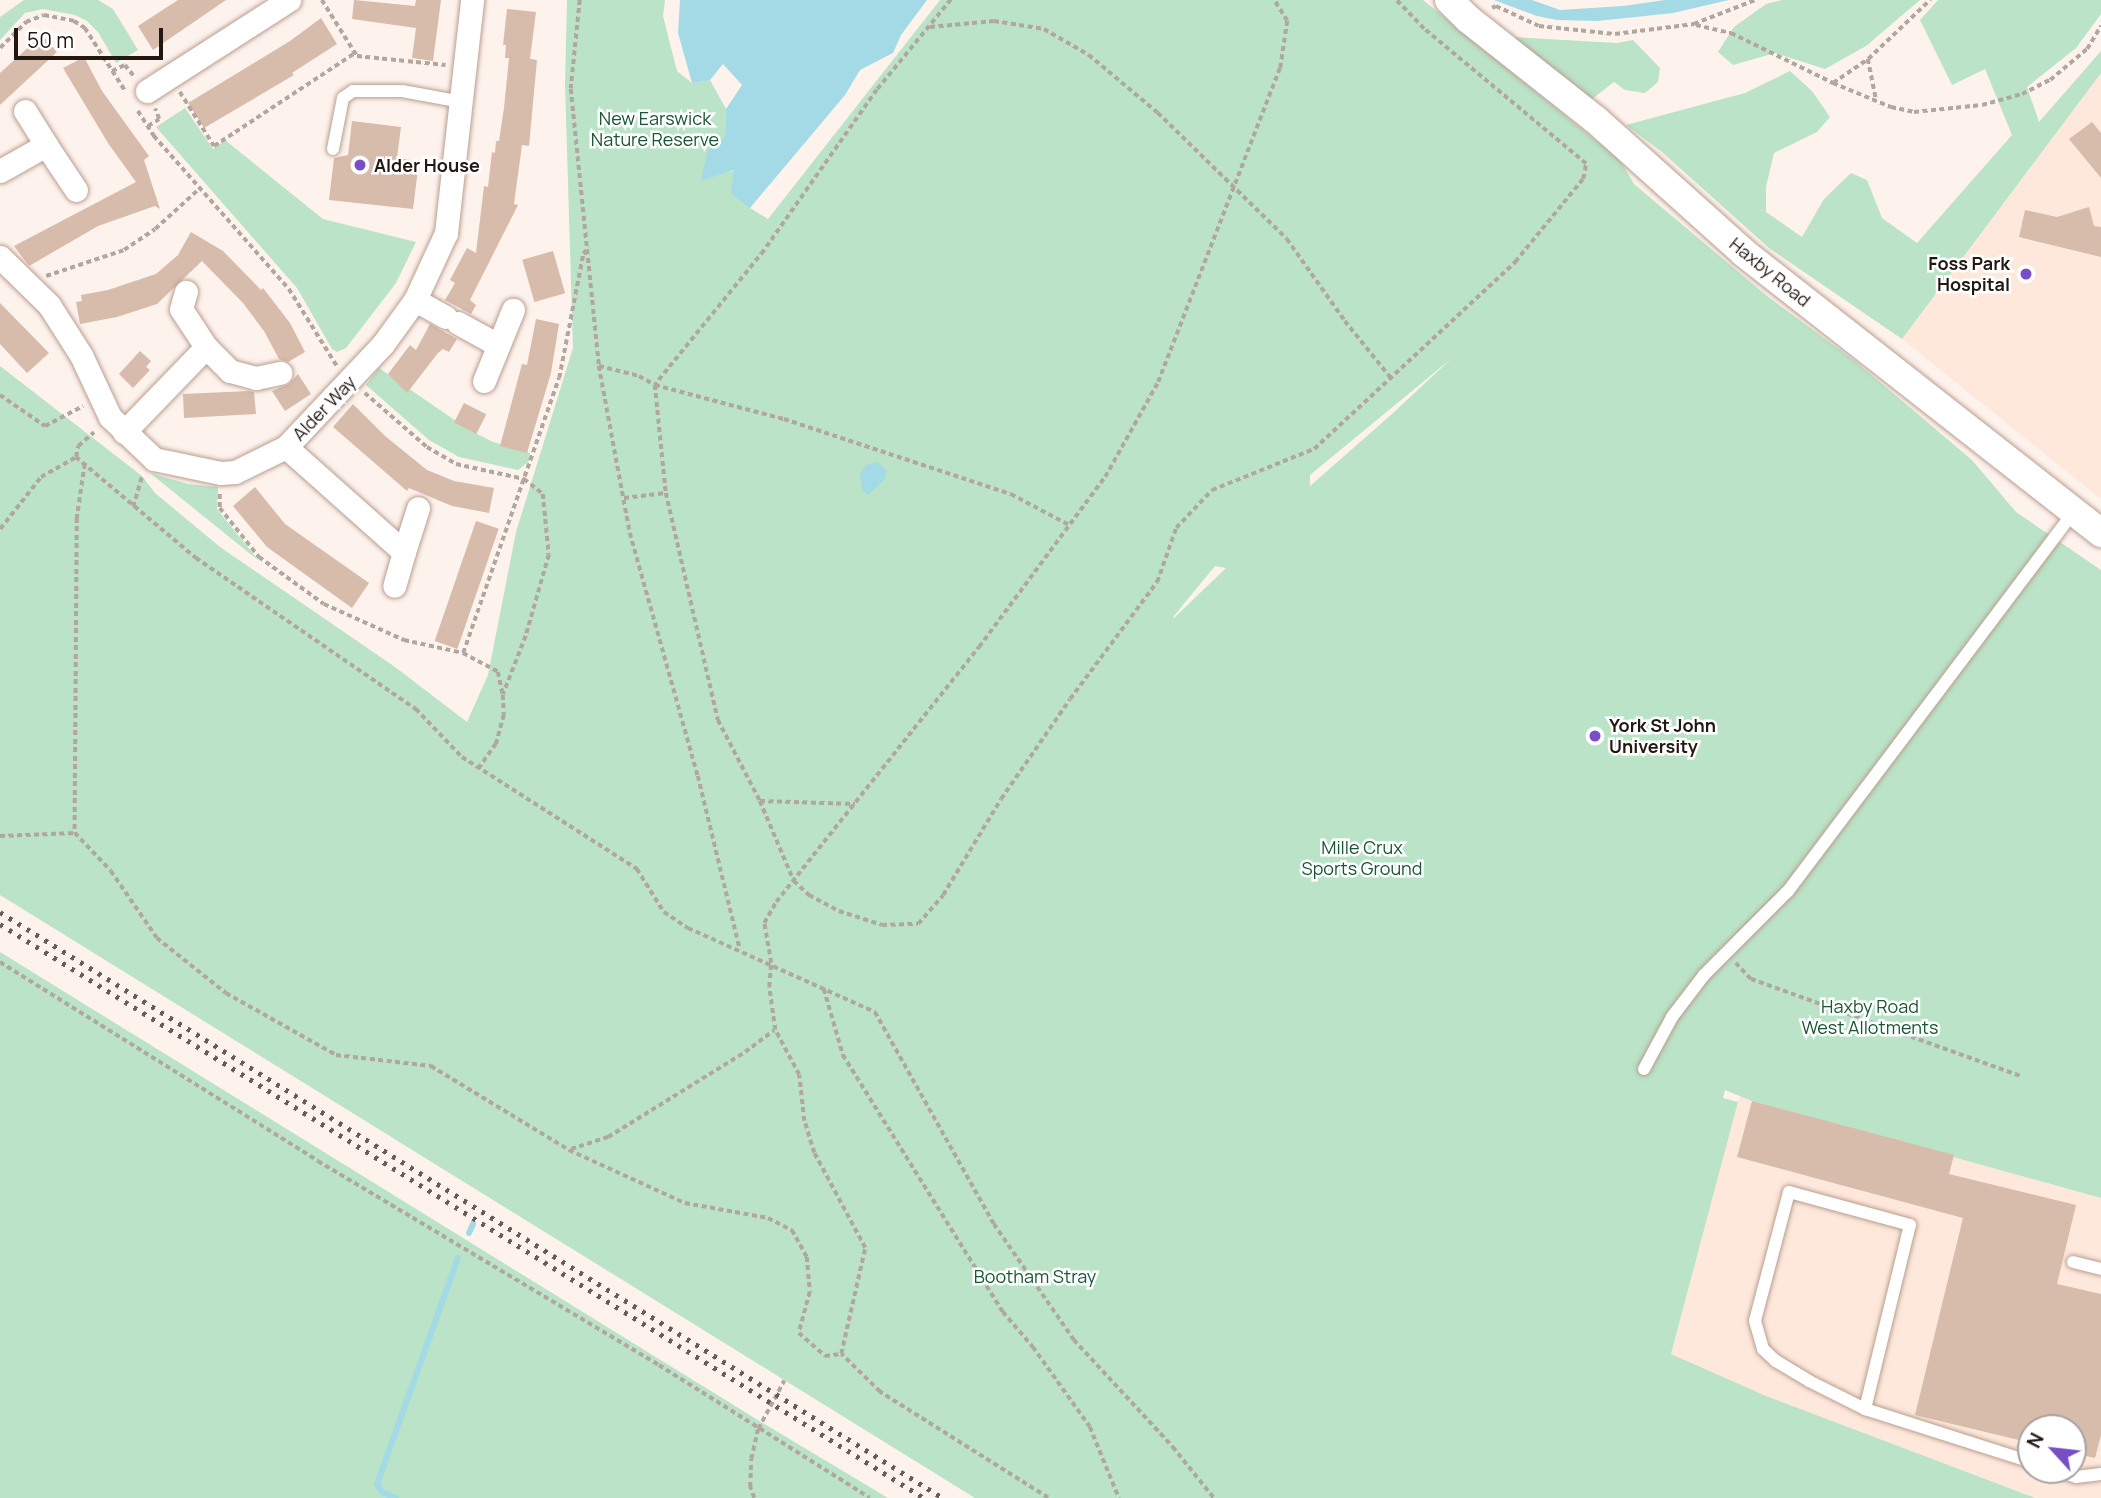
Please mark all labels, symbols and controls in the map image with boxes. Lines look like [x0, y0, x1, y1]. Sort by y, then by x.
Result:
scale bar [18, 14, 166, 58]
text: 50 m [27, 26, 74, 54]
park label: New Earswick Nature Reserve [591, 108, 719, 150]
place label: Alder House [374, 154, 480, 176]
marker: Alder House [352, 157, 368, 173]
street label: Haxby Road [1725, 233, 1815, 311]
place label: Foss Park Hospital [1928, 253, 2010, 296]
marker: Foss Park Hospital [2016, 264, 2036, 284]
street label: Alder Way [288, 371, 360, 445]
place label: York St John University [1609, 715, 1716, 758]
marker: York St John University [1587, 728, 1603, 744]
park label: Mille Crux Sports Ground [1302, 837, 1422, 880]
park label: Haxby Road West Allotments [1801, 996, 1939, 1038]
park label: Bootham Stray [974, 1265, 1096, 1287]
north arrow [2017, 1414, 2087, 1484]
text: N [2020, 1428, 2050, 1452]

